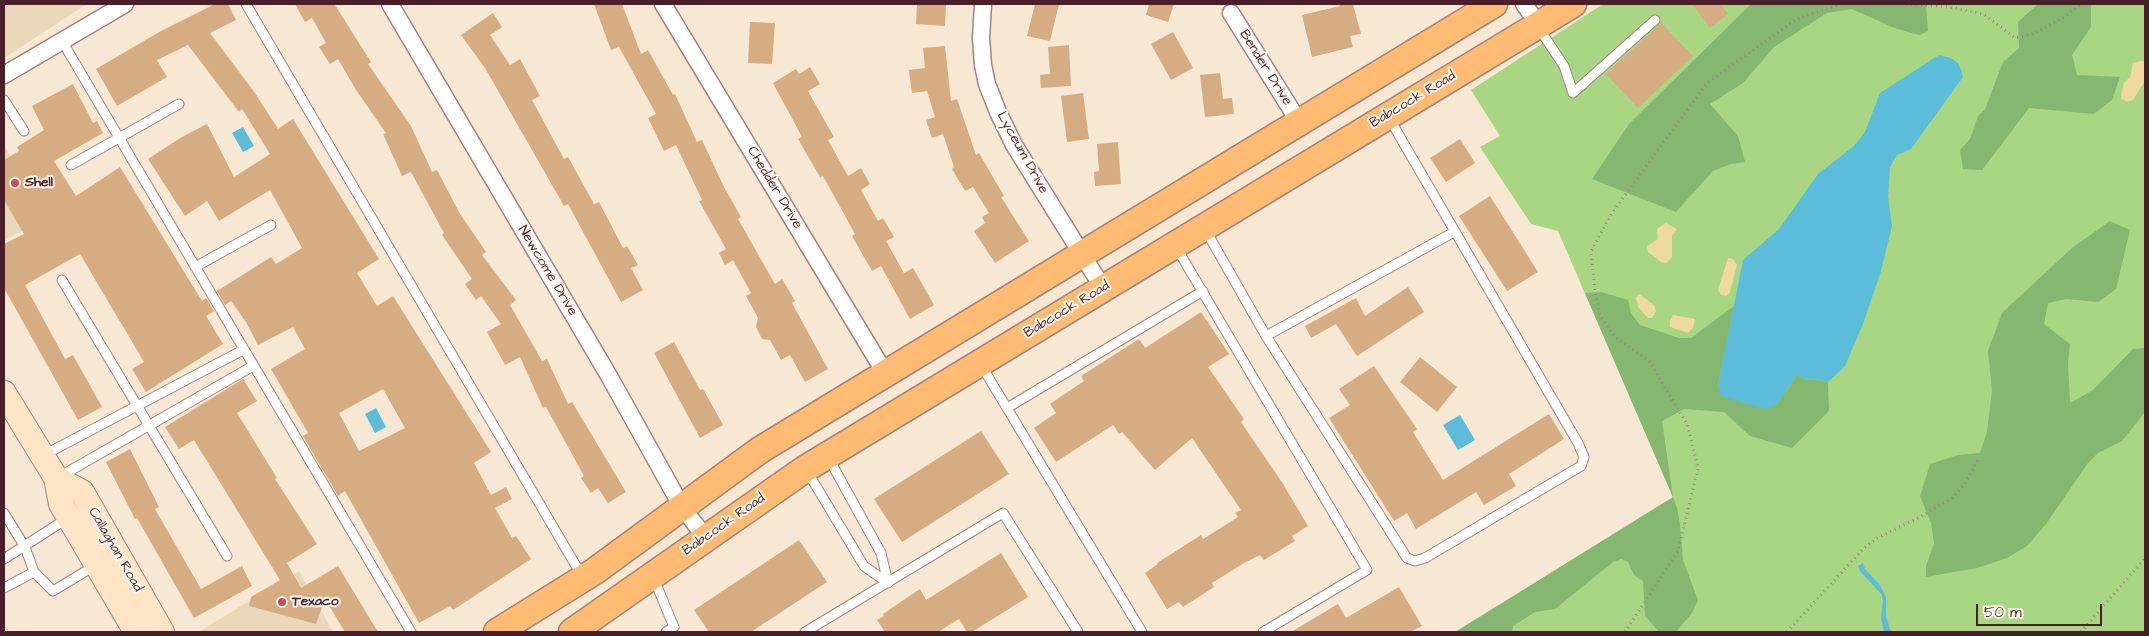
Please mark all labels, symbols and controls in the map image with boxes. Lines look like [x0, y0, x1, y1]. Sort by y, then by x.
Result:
street label: Bender Drive [1235, 27, 1295, 109]
street label: Babcock Road [1367, 68, 1459, 132]
street label: Lyceum Drive [993, 109, 1051, 197]
street label: Chedder Drive [743, 144, 805, 232]
place label: Shell [25, 175, 53, 191]
marker: Shell [9, 177, 21, 189]
street label: Newcome Drive [513, 223, 581, 319]
street label: Babcock Road [1021, 278, 1113, 342]
street label: Babcock Road [679, 490, 769, 560]
street label: Callaghan Road [84, 505, 146, 595]
place label: Texaco [292, 594, 339, 610]
scale bar [1979, 594, 2105, 626]
marker: Texaco [276, 596, 288, 608]
text: 50 m [1984, 602, 2022, 623]

